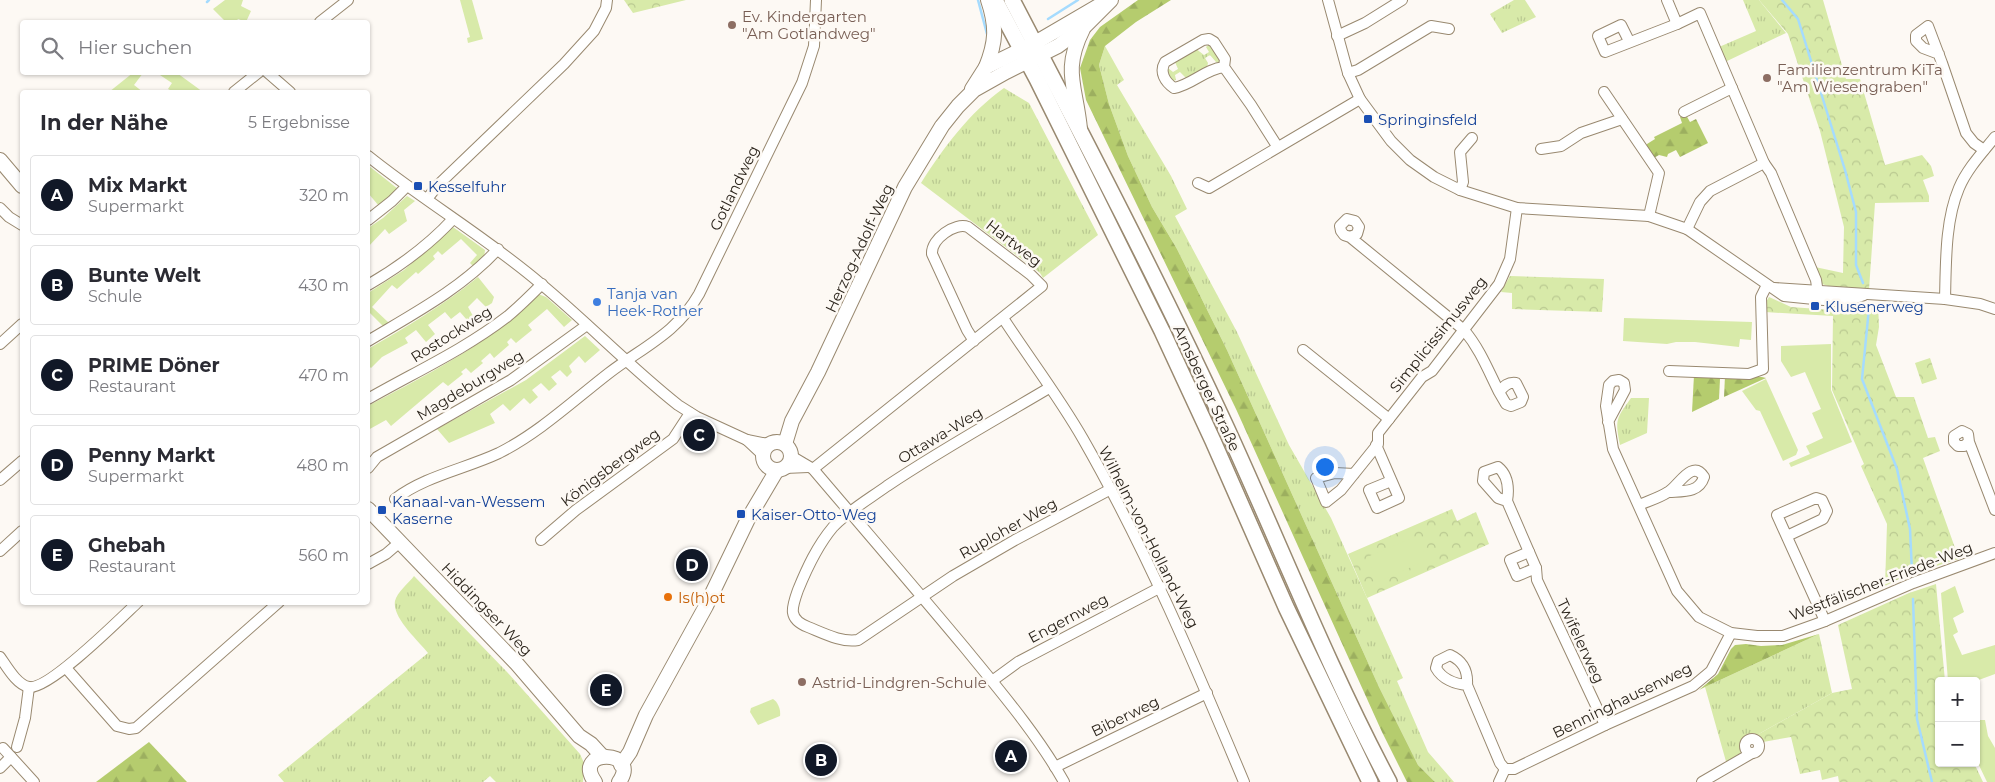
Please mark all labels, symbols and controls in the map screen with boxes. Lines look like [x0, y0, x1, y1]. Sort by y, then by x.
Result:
place label: Ev. Kindergarten "Am Gotlandweg" [742, 7, 876, 43]
marker: Ev. Kindergarten "Am Gotlandweg" [726, 19, 738, 31]
search box [20, 20, 370, 75]
icon: search [38, 34, 66, 62]
text: Hier suchen [78, 36, 192, 59]
place label: Familienzentrum KiTa "Am Wiesengraben" [1777, 60, 1943, 96]
marker: Familienzentrum KiTa "Am Wiesengraben" [1761, 72, 1773, 84]
text: In der Nähe [40, 110, 168, 135]
place label: Springinsfeld [1378, 110, 1477, 129]
text: 5 Ergebnisse [248, 113, 350, 132]
marker: Springinsfeld [1362, 113, 1374, 125]
street label: Gotlandweg [705, 142, 763, 234]
text: Mix Markt [88, 174, 187, 197]
place label: Kesselfuhr [428, 177, 506, 196]
marker: Kesselfuhr [412, 180, 424, 192]
street label: Herzog-Adolf-Weg [821, 181, 897, 315]
text: A [51, 186, 63, 205]
text: 320 m [299, 186, 349, 205]
text: Supermarkt [88, 197, 184, 216]
street label: Hartweg [982, 215, 1046, 271]
text: Bunte Welt [88, 264, 201, 287]
street label: Simplicissimusweg [1385, 272, 1491, 396]
text: B [51, 276, 63, 295]
text: 430 m [298, 276, 349, 295]
place label: Tanja van Heek-Rother [607, 284, 703, 320]
text: Schule [88, 287, 142, 306]
marker: Tanja van Heek-Rother [591, 296, 603, 308]
place label: Klusenerweg [1825, 297, 1924, 316]
marker: Klusenerweg [1809, 300, 1821, 312]
street label: Rostockweg [407, 302, 495, 366]
street label: Arnsberger Straße [1169, 322, 1245, 454]
street label: Magdeburgweg [413, 346, 527, 424]
text: PRIME Döner [88, 354, 220, 377]
text: C [51, 366, 63, 385]
text: 470 m [298, 366, 349, 385]
text: Restaurant [88, 377, 176, 396]
street label: Ottawa-Weg [894, 402, 986, 468]
pin: C [683, 416, 715, 454]
street label: Königsbergweg [557, 424, 663, 510]
street label: Wilhelm-von-Holland-Weg [1095, 443, 1203, 631]
text: Penny Markt [88, 444, 215, 467]
your location [1312, 454, 1338, 480]
text: D [50, 456, 64, 475]
text: 480 m [296, 456, 349, 475]
text: Supermarkt [88, 467, 184, 486]
place label: Kanaal-van-Wessem Kaserne [392, 492, 545, 528]
street label: Ruploher Weg [956, 493, 1060, 563]
marker: Kanaal-van-Wessem Kaserne [376, 504, 388, 516]
place label: Kaiser-Otto-Weg [751, 505, 877, 524]
marker: Kaiser-Otto-Weg [735, 508, 747, 520]
text: Ghebah [88, 534, 166, 557]
street label: Westfälischer-Friede-Weg [1787, 537, 1975, 625]
text: E [52, 546, 62, 565]
text: 560 m [298, 546, 349, 565]
pin: D [676, 546, 708, 584]
text: Restaurant [88, 557, 176, 576]
street label: Hiddingser Weg [438, 558, 536, 660]
place label: Is(h)ot [678, 588, 725, 607]
street label: Engernweg [1025, 589, 1111, 647]
marker: Is(h)ot [662, 591, 674, 603]
street label: Twifelerweg [1553, 596, 1609, 686]
street label: Benninghausenweg [1549, 658, 1695, 742]
pin: E [590, 671, 622, 709]
place label: Astrid-Lindgren-Schule [812, 673, 987, 692]
marker: Astrid-Lindgren-Schule [796, 676, 808, 688]
map controls [1935, 677, 1980, 767]
button: + [1935, 677, 1980, 722]
street label: Biberweg [1088, 691, 1162, 741]
button: − [1935, 722, 1980, 767]
pin: A [995, 737, 1027, 775]
pin: B [805, 741, 837, 779]

